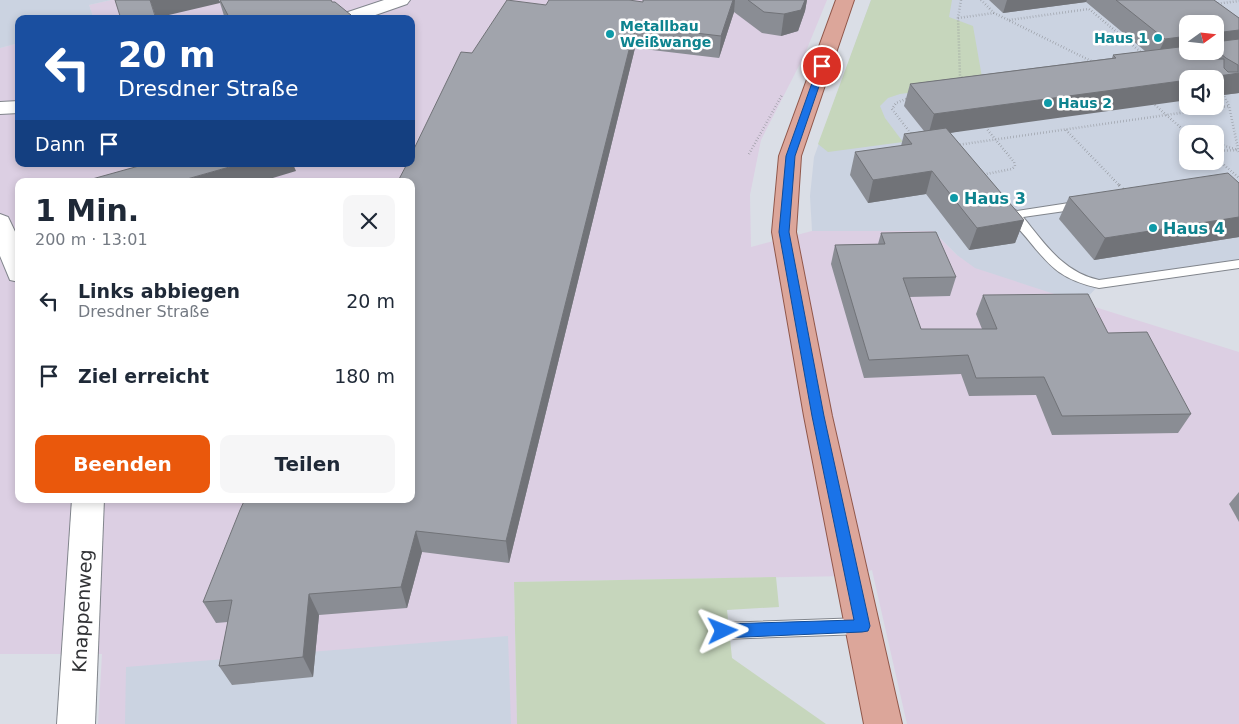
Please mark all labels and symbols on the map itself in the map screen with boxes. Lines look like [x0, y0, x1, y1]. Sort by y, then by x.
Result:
north arrow [1179, 15, 1224, 60]
place label: Metallbau Weißwange [620, 18, 711, 50]
marker: Metallbau Weißwange [604, 28, 616, 40]
place label: Haus 1 [1094, 30, 1148, 46]
marker: Haus 1 [1152, 32, 1164, 44]
pin [801, 45, 843, 87]
place label: Haus 2 [1058, 95, 1112, 111]
marker: Haus 2 [1042, 97, 1054, 109]
place label: Haus 3 [964, 189, 1026, 208]
marker: Haus 3 [948, 192, 960, 204]
place label: Haus 4 [1163, 219, 1225, 238]
marker: Haus 4 [1147, 222, 1159, 234]
street label: Knappenweg [68, 549, 96, 673]
position arrow [696, 604, 748, 656]

